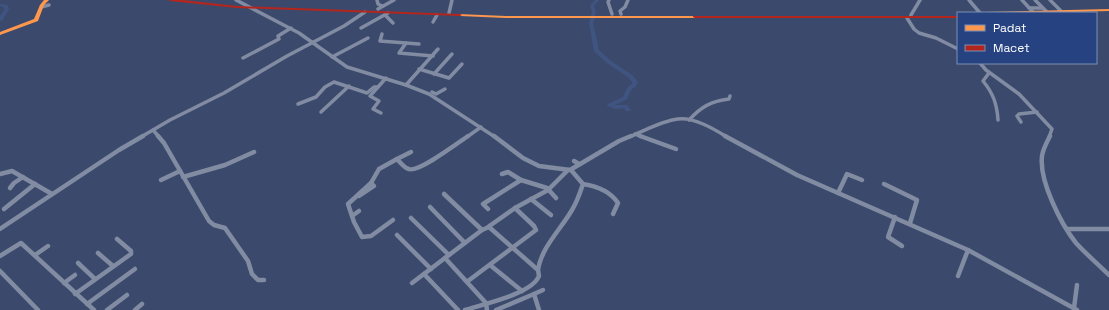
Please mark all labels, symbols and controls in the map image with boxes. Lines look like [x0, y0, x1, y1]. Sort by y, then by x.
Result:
legend [957, 12, 1097, 64]
text: Padat [993, 20, 1027, 36]
text: Macet [993, 40, 1030, 56]

